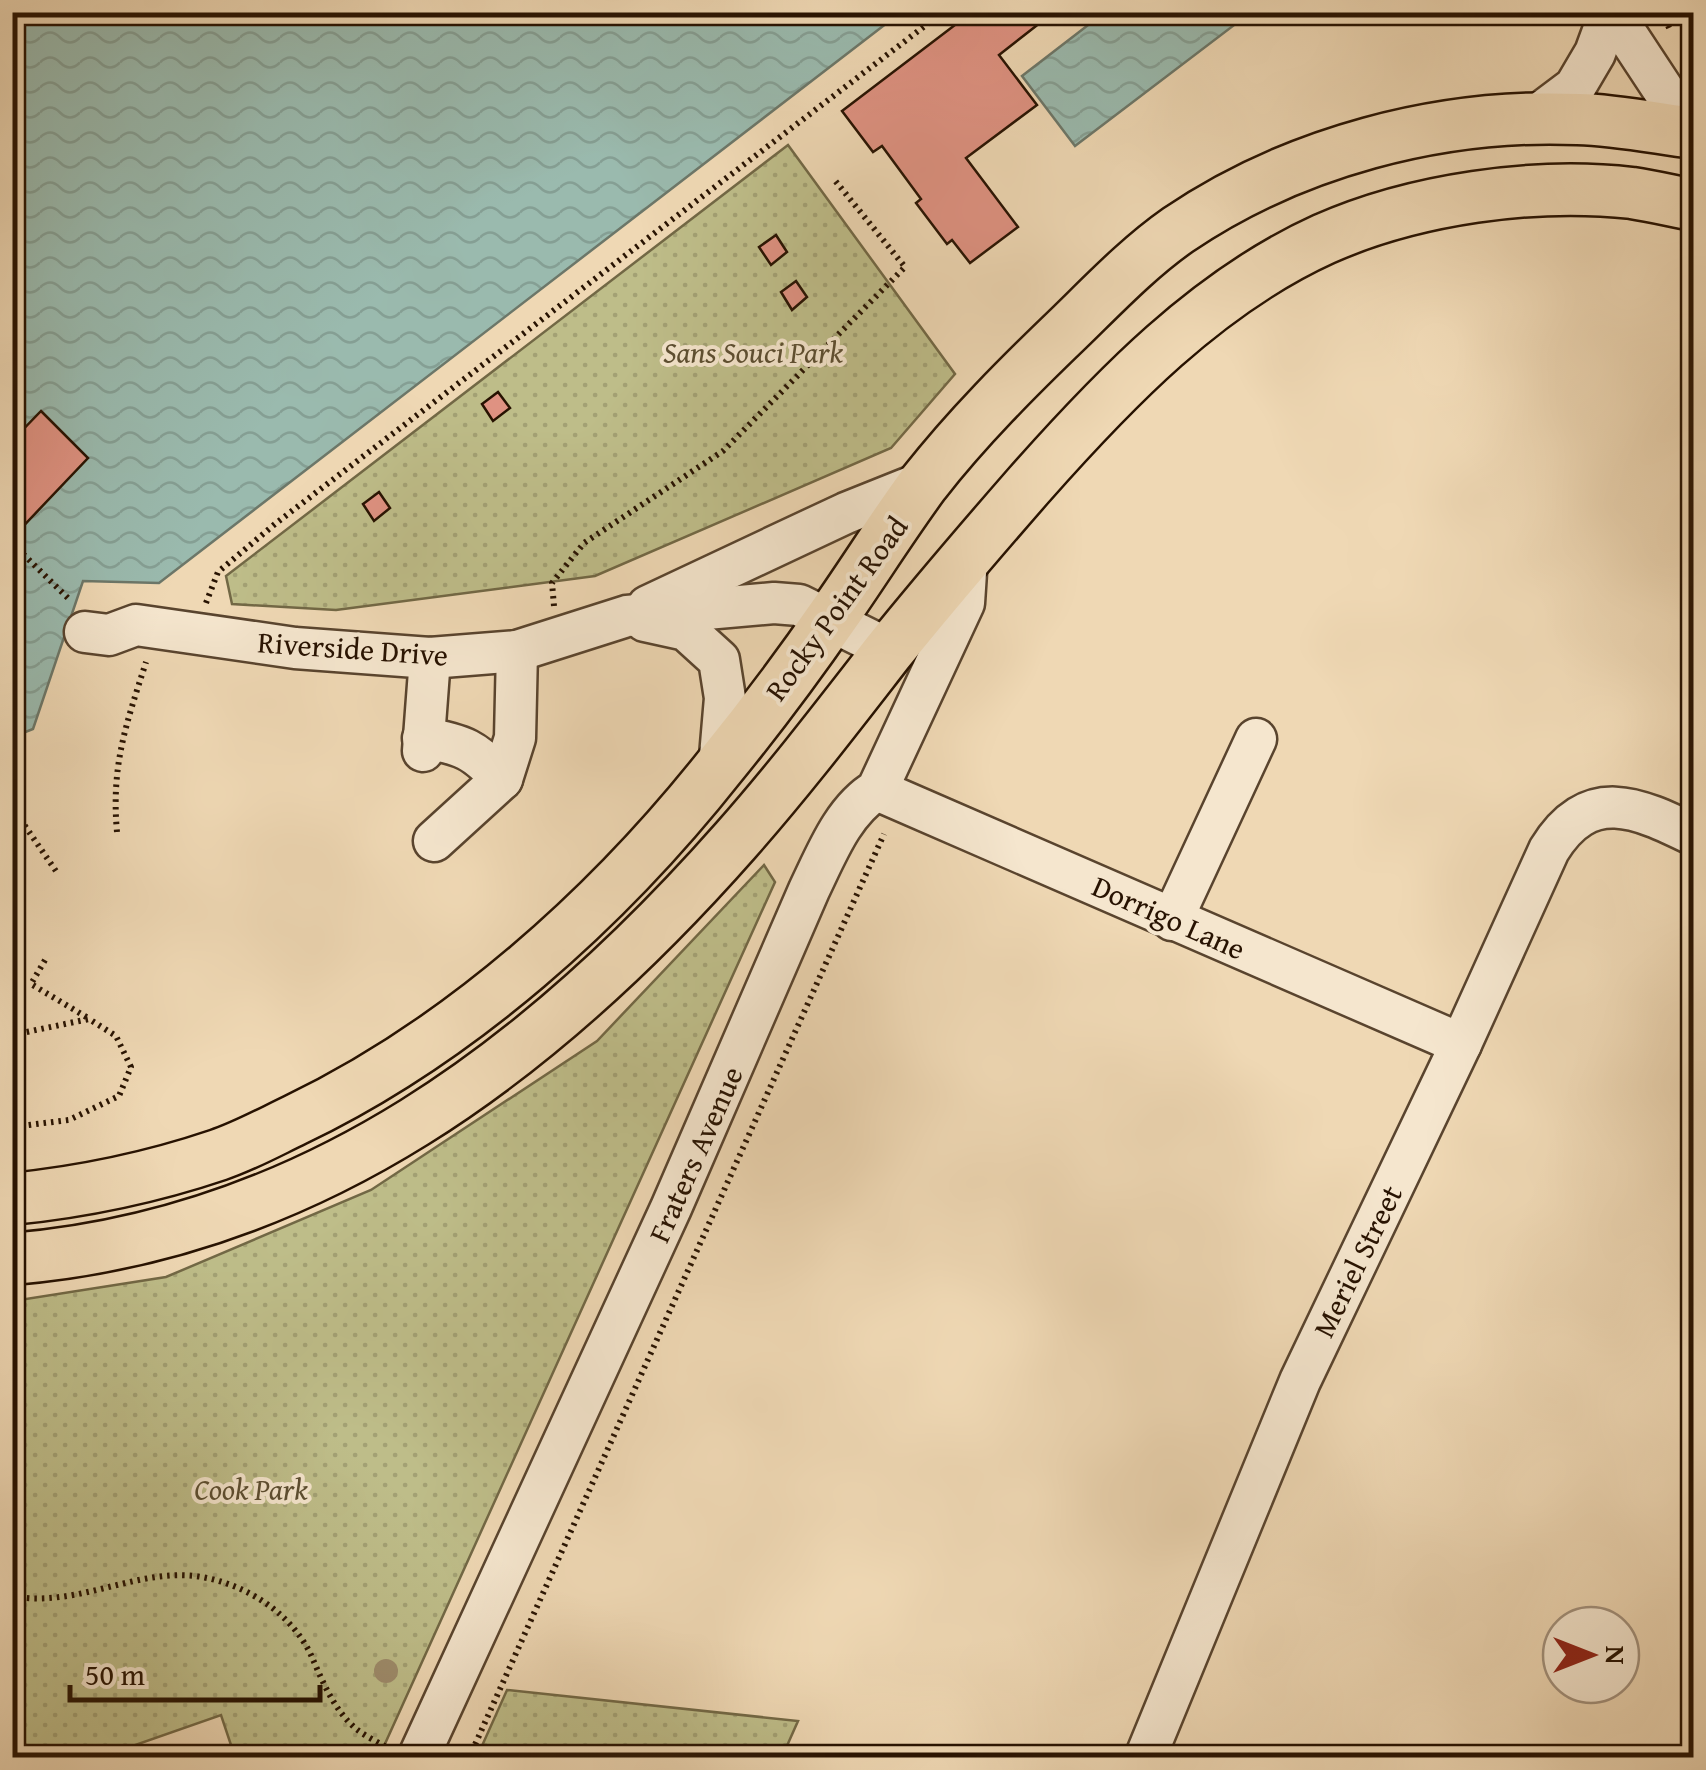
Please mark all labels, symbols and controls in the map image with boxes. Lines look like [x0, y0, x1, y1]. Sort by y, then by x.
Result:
park label: Sans Souci Park [663, 330, 843, 374]
street label: Rocky Point Road [754, 507, 918, 709]
street label: Riverside Drive [256, 619, 450, 677]
street label: Dorrigo Lane [1085, 864, 1253, 970]
street label: Fraters Avenue [637, 1059, 753, 1249]
street label: Meriel Street [1301, 1177, 1413, 1345]
park label: Cook Park [194, 1467, 308, 1511]
north arrow [1541, 1605, 1641, 1705]
scale bar [70, 1640, 320, 1702]
text: N [1596, 1646, 1637, 1665]
text: 50 m [85, 1652, 145, 1696]

